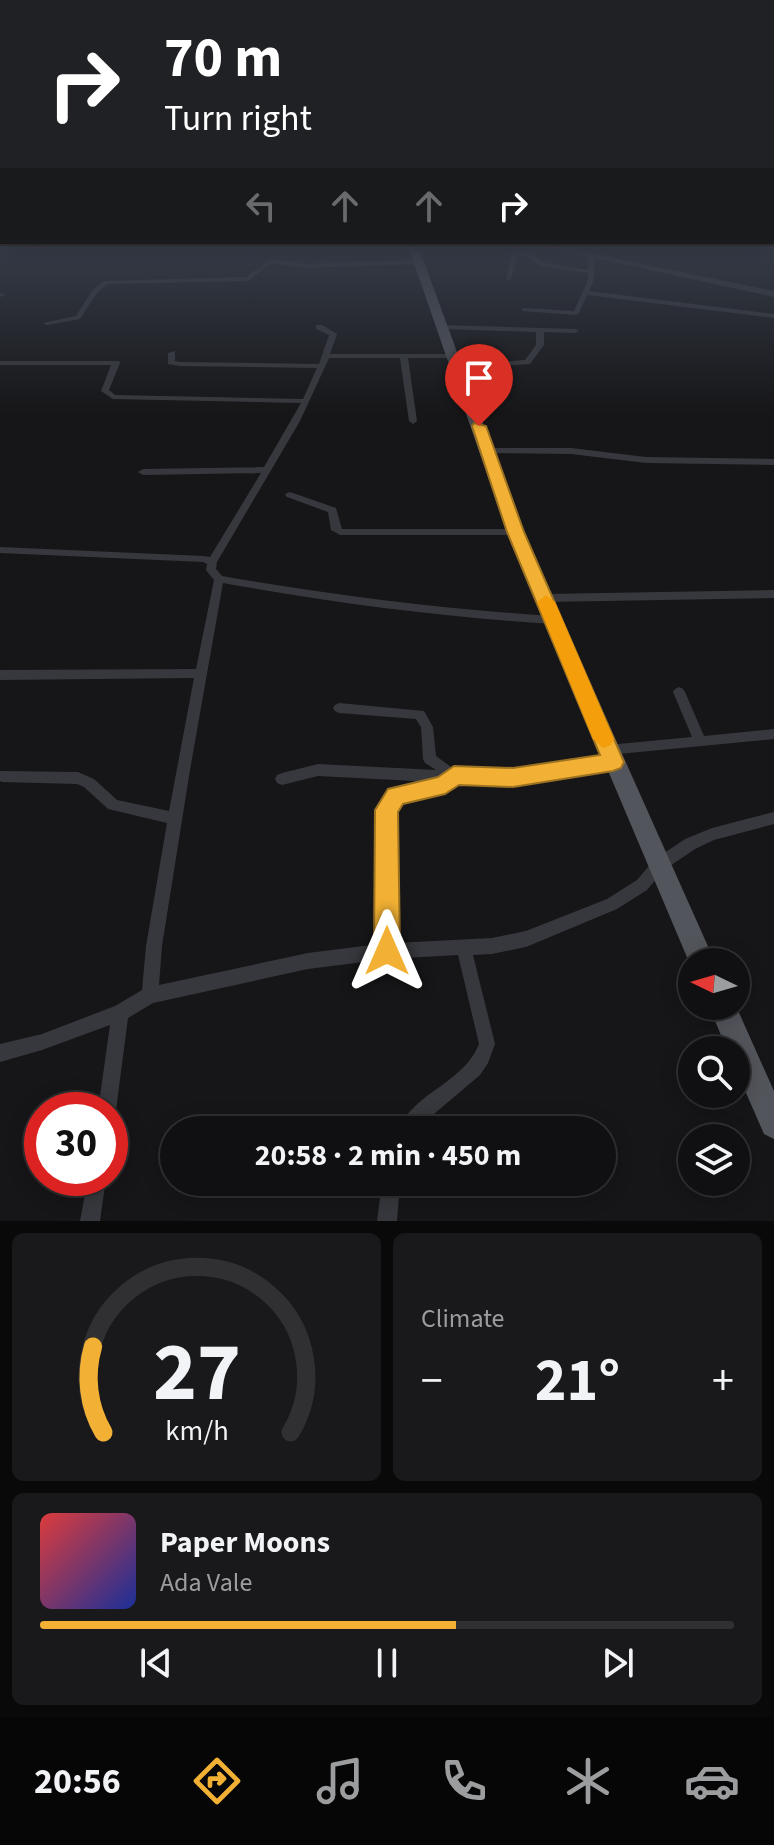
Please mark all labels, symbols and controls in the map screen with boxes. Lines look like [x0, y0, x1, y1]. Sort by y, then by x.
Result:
text: 70 m [164, 19, 282, 98]
icon: right [32, 32, 136, 136]
text: Turn right [164, 93, 312, 144]
icon: left [239, 184, 283, 228]
icon: ahead [323, 184, 367, 228]
icon: ahead [407, 184, 451, 228]
icon: right [491, 184, 535, 228]
pin [445, 344, 513, 426]
icon: arrive [457, 356, 501, 400]
position arrow [345, 909, 429, 993]
north arrow [678, 948, 750, 1020]
map controls [678, 948, 750, 1196]
button: search [678, 1036, 750, 1108]
speed limit sign: 30 [24, 1092, 128, 1196]
button: layers [678, 1124, 750, 1196]
text: 20:58 · 2 min · 450 m [255, 1134, 521, 1177]
text: Climate [421, 1300, 505, 1337]
text: 27 [153, 1314, 240, 1432]
text: 21° [535, 1339, 620, 1424]
text: − [421, 1350, 443, 1413]
text: + [712, 1350, 734, 1413]
text: km/h [165, 1411, 228, 1451]
text: Paper Moons [160, 1521, 330, 1564]
text: Ada Vale [160, 1564, 252, 1601]
icon: previous [134, 1641, 178, 1685]
icon: pause [365, 1641, 409, 1685]
icon: next [596, 1641, 640, 1685]
icon: directions [189, 1753, 245, 1809]
icon: music [312, 1753, 368, 1809]
icon: phone [436, 1753, 492, 1809]
icon: climate [560, 1753, 616, 1809]
icon: car [684, 1753, 740, 1809]
text: 20:56 [34, 1756, 121, 1807]

